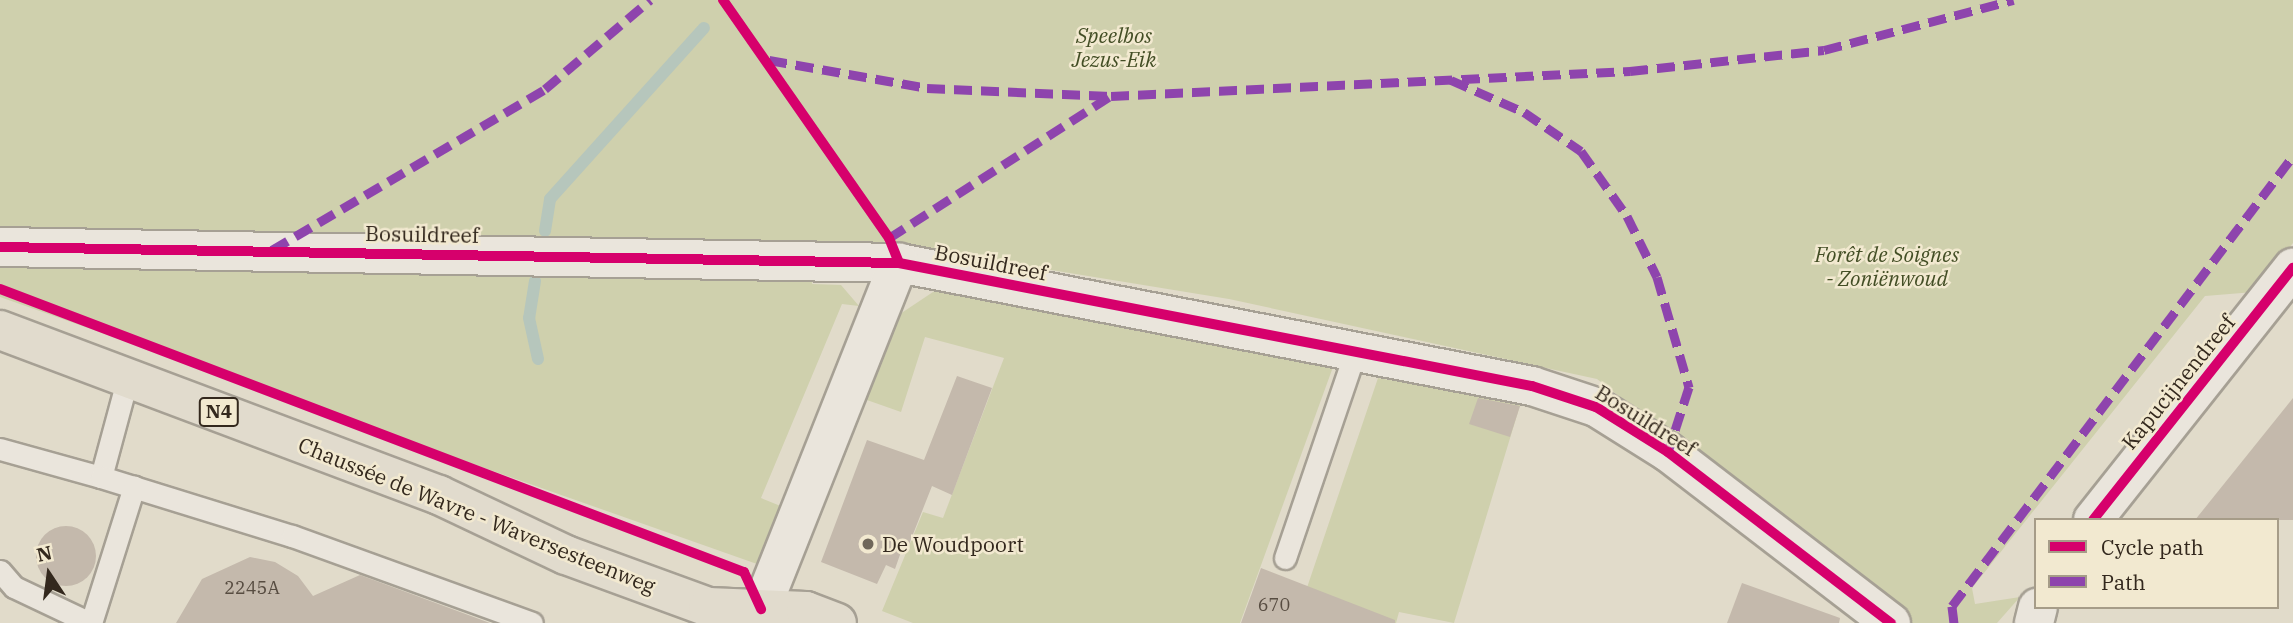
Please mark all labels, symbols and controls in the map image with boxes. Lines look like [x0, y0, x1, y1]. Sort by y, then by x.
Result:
park label: Speelbos Jezus-Eik [1072, 22, 1156, 72]
street label: Bosuildreef [365, 220, 479, 248]
street label: Bosuildreef [933, 239, 1049, 285]
park label: Forêt de Soignes - Zoniënwoud [1815, 241, 1959, 291]
street label: Kapucijnendreef [2116, 310, 2240, 454]
street label: Bosuildreef [1591, 379, 1701, 461]
road number: N4 [198, 396, 240, 428]
street label: Chaussée de Wavre - Waversesteenweg [295, 432, 659, 598]
legend [2034, 518, 2279, 609]
place label: De Woudpoort [882, 531, 1024, 557]
text: Cycle path [2101, 533, 2204, 561]
marker: De Woudpoort [860, 536, 876, 552]
north arrow [14, 539, 84, 609]
text: N [34, 540, 54, 567]
text: Path [2101, 568, 2146, 596]
house number: 2245A [224, 577, 280, 599]
house number: 670 [1258, 594, 1290, 616]

